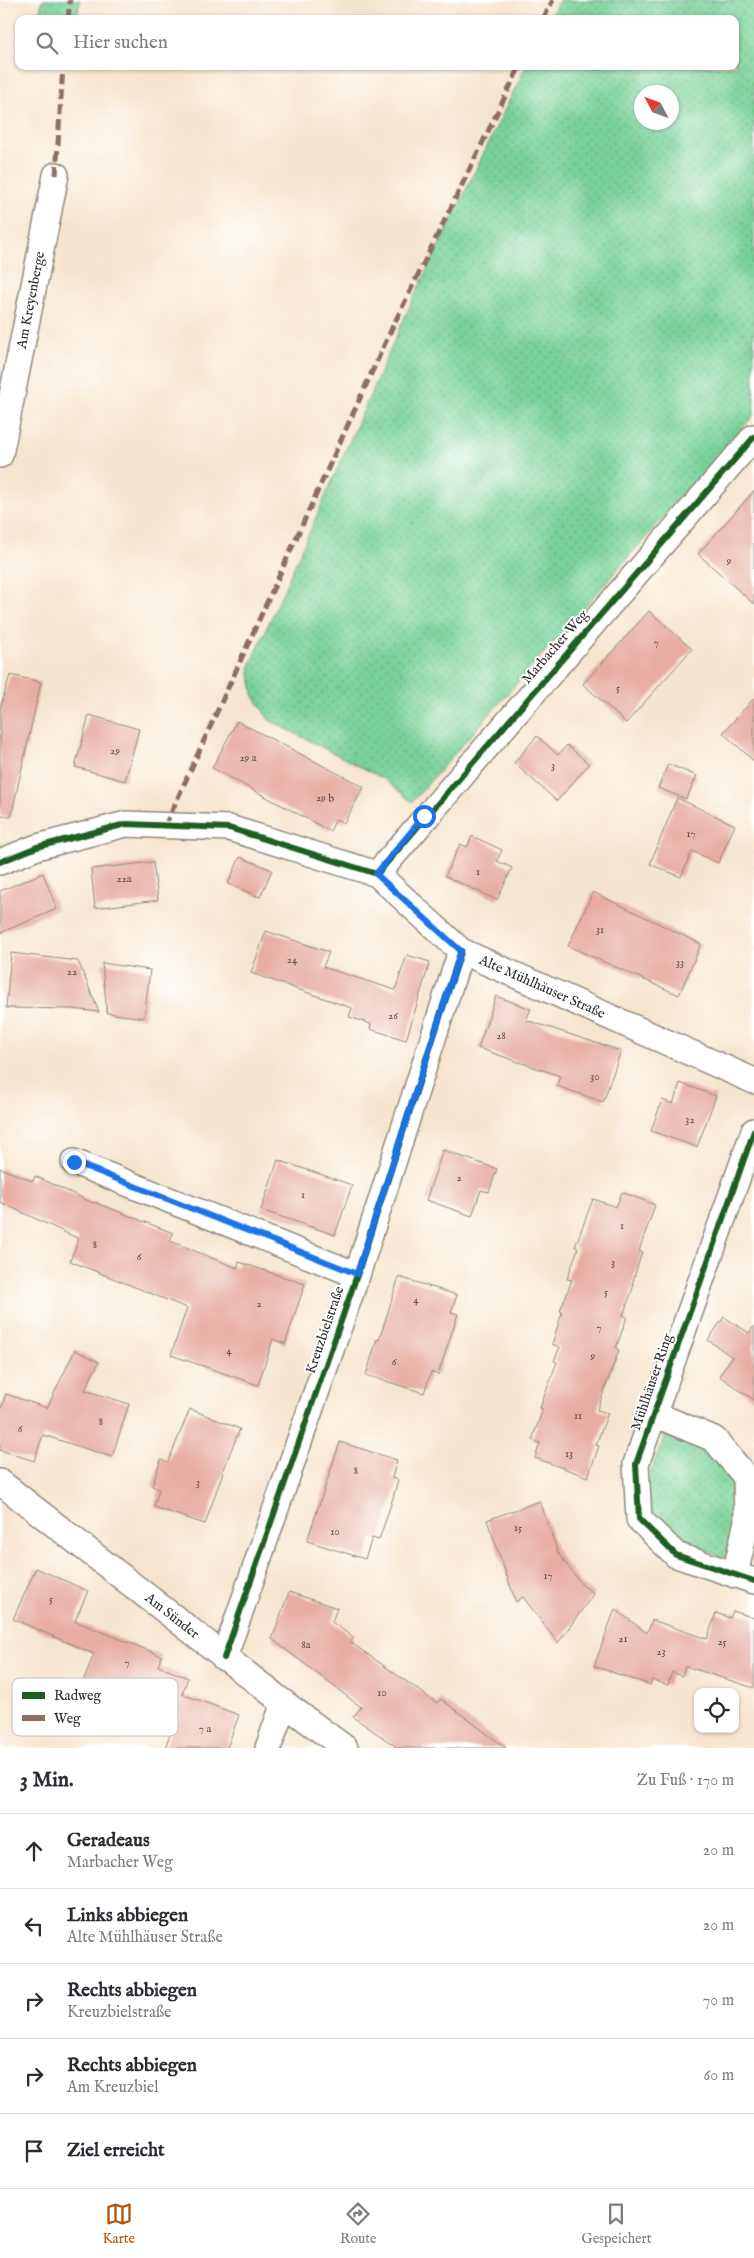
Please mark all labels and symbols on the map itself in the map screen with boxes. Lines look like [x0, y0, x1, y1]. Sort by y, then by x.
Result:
north arrow [634, 85, 679, 130]
street label: Am Kreyenberge [13, 249, 49, 351]
house number: 9 [726, 554, 732, 568]
street label: Marbacher Weg [518, 606, 592, 688]
house number: 7 [653, 636, 659, 650]
house number: 5 [616, 681, 620, 695]
house number: 29 [110, 744, 120, 758]
house number: 29 a [239, 751, 257, 765]
house number: 3 [551, 759, 555, 773]
house number: 29 b [316, 791, 334, 805]
route start [413, 805, 436, 828]
house number: 17 [686, 827, 696, 841]
house number: 1 [476, 865, 480, 879]
house number: 22a [116, 872, 132, 886]
house number: 31 [596, 923, 604, 937]
street label: Alte Mühlhäuser Straße [475, 951, 608, 1023]
house number: 24 [287, 953, 298, 967]
house number: 33 [676, 956, 684, 970]
house number: 22 [67, 965, 77, 979]
house number: 26 [388, 1009, 398, 1023]
house number: 28 [496, 1029, 506, 1043]
house number: 30 [590, 1070, 600, 1084]
house number: 32 [685, 1113, 695, 1127]
route end [63, 1151, 86, 1174]
house number: 2 [456, 1171, 462, 1185]
house number: 1 [301, 1188, 305, 1202]
house number: 1 [620, 1219, 624, 1233]
house number: 8 [93, 1238, 97, 1252]
house number: 6 [137, 1250, 142, 1264]
house number: 3 [611, 1256, 615, 1270]
street label: Kreuzbielstraße [302, 1283, 349, 1376]
house number: 5 [604, 1285, 608, 1299]
house number: 4 [413, 1293, 419, 1307]
house number: 2 [256, 1297, 262, 1311]
house number: 7 [596, 1321, 602, 1335]
street label: Mühlhäuser Ring [627, 1331, 677, 1433]
house number: 4 [226, 1344, 232, 1358]
house number: 9 [590, 1349, 596, 1363]
house number: 6 [392, 1355, 397, 1369]
house number: 11 [574, 1409, 582, 1423]
house number: 8 [99, 1415, 103, 1429]
house number: 6 [18, 1422, 23, 1436]
house number: 13 [565, 1447, 573, 1461]
house number: 8 [354, 1464, 358, 1478]
house number: 3 [196, 1476, 200, 1490]
house number: 15 [514, 1521, 522, 1535]
house number: 10 [330, 1525, 340, 1539]
house number: 17 [543, 1569, 553, 1583]
street label: Am Sünder [140, 1589, 203, 1643]
house number: 5 [49, 1592, 53, 1606]
house number: 21 [618, 1632, 628, 1646]
house number: 25 [717, 1635, 727, 1649]
house number: 8a [301, 1638, 311, 1652]
house number: 23 [656, 1645, 666, 1659]
house number: 7 [124, 1656, 130, 1670]
legend [12, 1678, 178, 1736]
house number: 10 [377, 1686, 387, 1700]
text: Radweg [54, 1687, 102, 1705]
text: Weg [54, 1710, 81, 1728]
house number: 7 a [199, 1722, 211, 1736]

